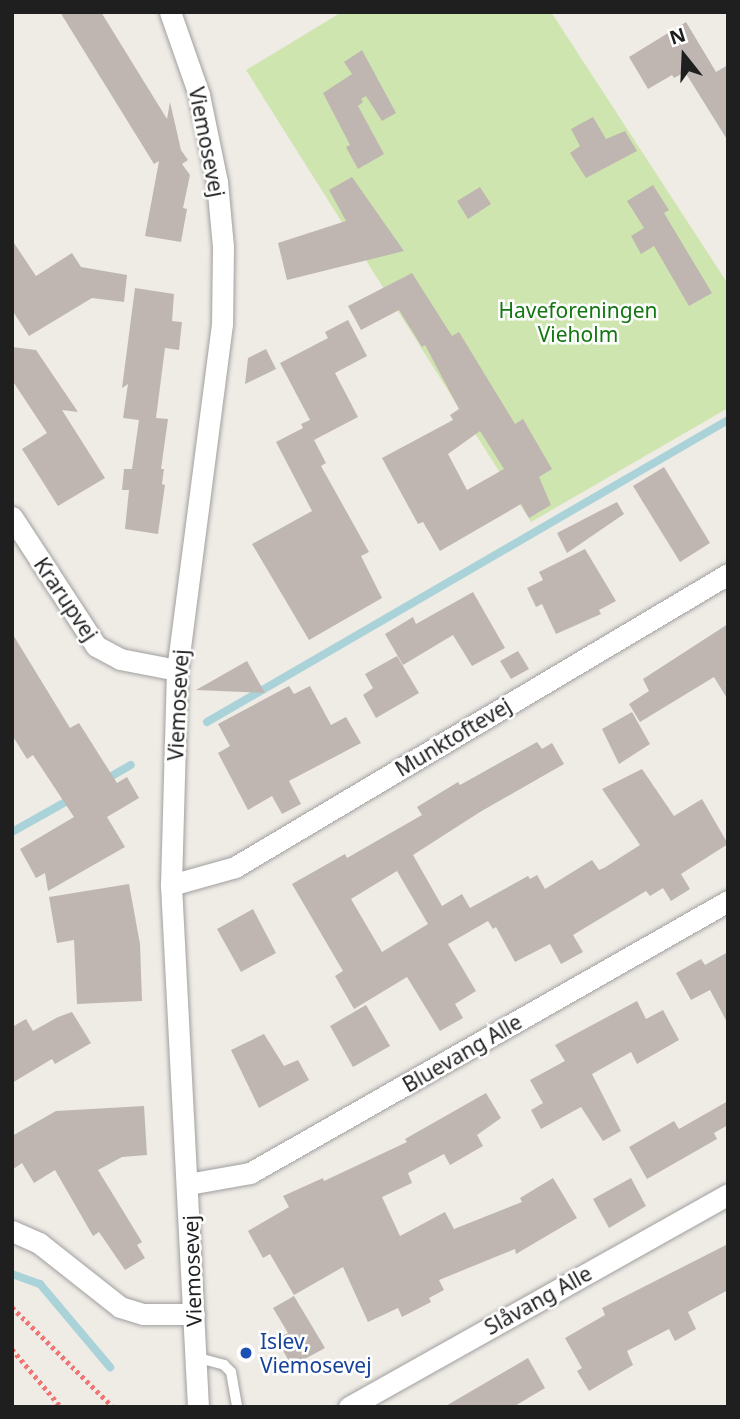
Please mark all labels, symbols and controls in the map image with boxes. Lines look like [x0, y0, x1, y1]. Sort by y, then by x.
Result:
north arrow [649, 21, 719, 91]
text: N [666, 21, 689, 51]
street label: Viemosevej [184, 85, 230, 199]
park label: Haveforeningen Vieholm [499, 297, 657, 347]
street label: Krarupvej [29, 553, 103, 645]
street label: Viemosevej [162, 649, 194, 761]
street label: Munktoftevej [391, 693, 515, 781]
street label: Bluevang Alle [398, 1009, 526, 1097]
street label: Viemosevej [177, 1215, 207, 1327]
street label: Slåvang Alle [480, 1260, 596, 1340]
place label: Islev, Viemosevej [260, 1328, 372, 1378]
marker: Islev, Viemosevej [238, 1345, 254, 1361]

